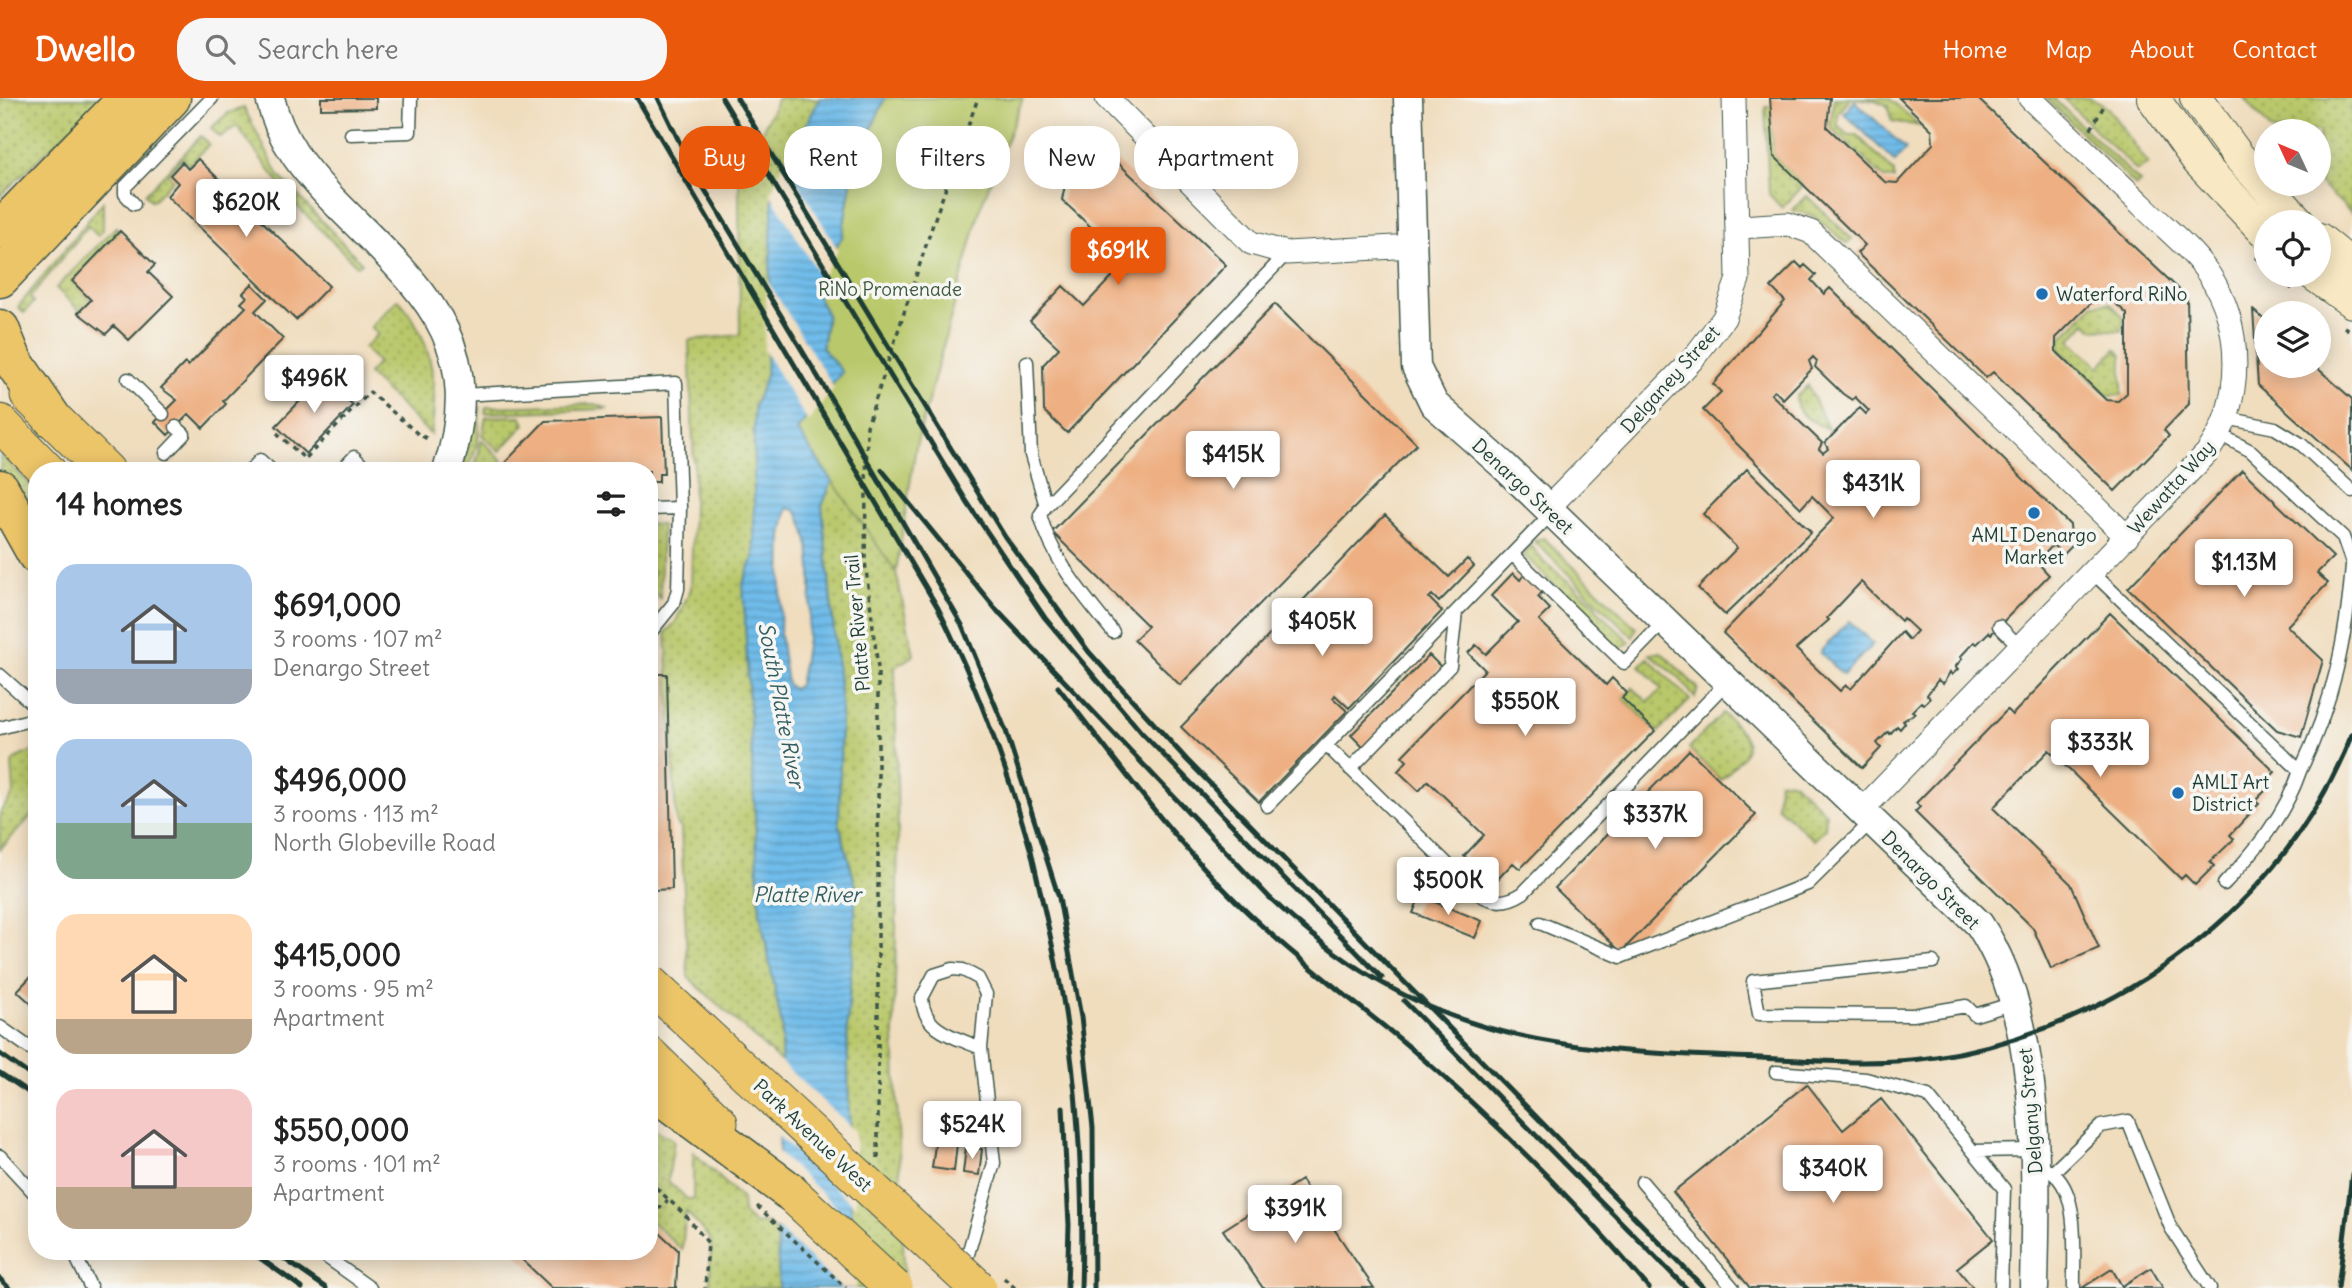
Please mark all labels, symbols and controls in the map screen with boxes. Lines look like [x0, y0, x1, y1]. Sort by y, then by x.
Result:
search box [177, 18, 667, 81]
text: Dwello [35, 28, 135, 70]
icon: search [201, 30, 239, 68]
text: Search here [257, 33, 398, 66]
text: Home [1943, 34, 2007, 64]
text: Map [2045, 34, 2092, 64]
text: About [2130, 34, 2194, 64]
text: Contact [2232, 34, 2317, 64]
north arrow [2254, 119, 2331, 196]
map controls [2254, 119, 2331, 378]
chip: Buy [679, 126, 770, 189]
chip: Rent [784, 126, 882, 189]
chip: Filters [896, 126, 1010, 189]
chip: New [1024, 126, 1120, 189]
chip: Apartment [1134, 126, 1298, 189]
pin: $620K [197, 180, 295, 239]
text: $620K [212, 187, 280, 216]
button: locate [2254, 210, 2331, 287]
pin: $691K [1069, 228, 1167, 287]
text: $691K [1087, 235, 1149, 264]
park label: RiNo Promenade [818, 277, 962, 301]
place label: Waterford RiNo [2056, 282, 2187, 306]
marker: Waterford RiNo [2034, 286, 2050, 302]
button: layers [2254, 301, 2331, 378]
street label: Delganey Street [1615, 320, 1725, 438]
pin: $496K [265, 356, 363, 415]
text: $496K [281, 363, 347, 392]
pin: $415K [1184, 432, 1282, 491]
street label: Denargo Street [1467, 433, 1579, 539]
street label: Wewatta Way [2122, 435, 2220, 539]
text: $415K [1202, 439, 1264, 468]
pin: $431K [1824, 460, 1922, 520]
text: $431K [1842, 468, 1904, 497]
text: 14 homes [56, 485, 183, 523]
icon: filters [592, 485, 630, 523]
marker: AMLI Denargo Market [2026, 505, 2042, 521]
place label: AMLI Denargo Market [1971, 523, 2097, 569]
pin: $1.13M [2187, 540, 2301, 599]
text: $1.13M [2211, 547, 2277, 576]
street label: Platte River Trail [839, 553, 875, 693]
text: $691,000 [273, 586, 402, 624]
icon: home [112, 592, 196, 676]
pin: $405K [1273, 598, 1371, 658]
text: $405K [1288, 606, 1356, 635]
water label: South Platte River [752, 620, 811, 792]
text: 3 rooms · 107 m² [273, 624, 443, 653]
text: Denargo Street [273, 653, 430, 682]
pin: $550K [1476, 678, 1574, 738]
text: $550K [1491, 686, 1559, 715]
pin: $333K [2051, 720, 2149, 779]
text: $333K [2067, 727, 2133, 756]
text: $496,000 [273, 761, 407, 799]
icon: home [112, 767, 196, 851]
place label: AMLI Art District [2192, 770, 2269, 816]
marker: AMLI Art District [2170, 785, 2186, 801]
pin: $337K [1606, 792, 1704, 851]
text: 3 rooms · 113 m² [273, 799, 439, 828]
text: $337K [1623, 799, 1687, 828]
street label: Denargo Street [1877, 826, 1985, 934]
text: North Globeville Road [273, 828, 496, 857]
pin: $500K [1399, 858, 1497, 917]
text: $500K [1413, 865, 1483, 894]
water label: Platte River [753, 881, 863, 908]
text: $415,000 [273, 936, 401, 974]
icon: home [112, 942, 196, 1026]
text: 3 rooms · 95 m² [273, 974, 434, 1003]
text: Apartment [273, 1003, 385, 1032]
street label: Delgany Street [2013, 1047, 2047, 1175]
street label: Park Avenue West [749, 1074, 877, 1196]
pin: $524K [923, 1102, 1021, 1161]
text: $524K [939, 1109, 1005, 1138]
text: $550,000 [273, 1111, 409, 1149]
icon: home [112, 1117, 196, 1201]
pin: $340K [1784, 1146, 1882, 1205]
text: 3 rooms · 101 m² [273, 1149, 441, 1178]
text: $340K [1799, 1153, 1867, 1182]
text: Apartment [273, 1178, 385, 1207]
pin: $391K [1246, 1186, 1344, 1245]
text: $391K [1264, 1193, 1326, 1222]

